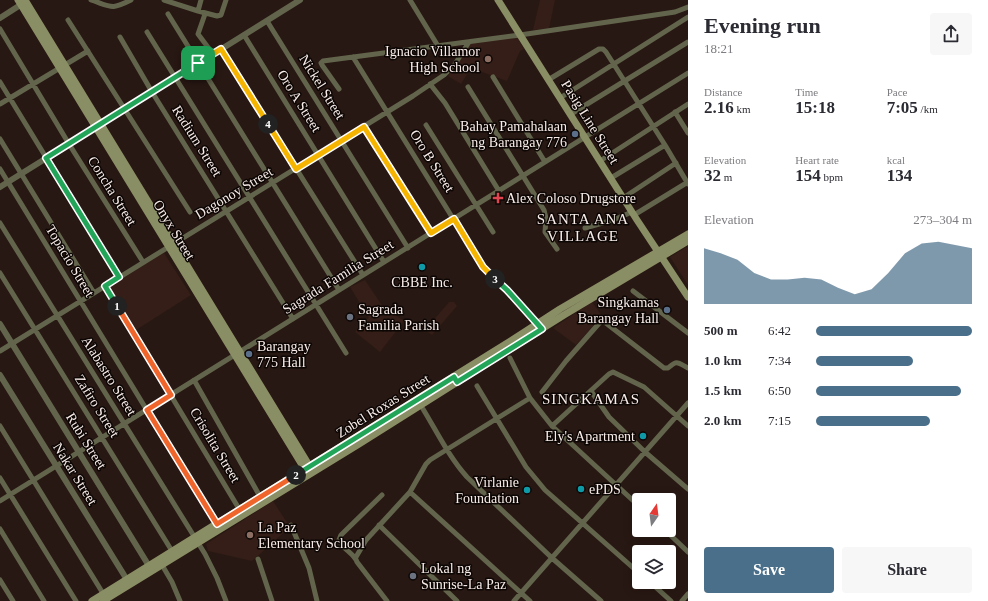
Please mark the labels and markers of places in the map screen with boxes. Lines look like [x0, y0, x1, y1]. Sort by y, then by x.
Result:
place label: Ignacio Villamor High School [385, 44, 480, 75]
pin [181, 46, 215, 80]
marker: Ignacio Villamor High School [483, 54, 493, 64]
pin: 4 [258, 114, 278, 134]
place label: Bahay Pamahalaan ng Barangay 776 [460, 119, 567, 150]
marker: Bahay Pamahalaan ng Barangay 776 [570, 129, 580, 139]
place label: Alex Coloso Drugstore [506, 191, 636, 206]
marker: Alex Coloso Drugstore [493, 193, 503, 203]
marker: CBBE Inc. [417, 262, 427, 272]
pin: 3 [485, 269, 505, 289]
place label: CBBE Inc. [391, 275, 453, 290]
place label: Singkamas Barangay Hall [578, 295, 659, 326]
pin: 1 [107, 296, 127, 316]
place label: Sagrada Familia Parish [358, 302, 439, 333]
marker: Singkamas Barangay Hall [662, 305, 672, 315]
marker: Sagrada Familia Parish [345, 312, 355, 322]
place label: Barangay 775 Hall [257, 339, 311, 370]
marker: Barangay 775 Hall [244, 349, 254, 359]
place label: Ely's Apartment [545, 429, 635, 444]
marker: Ely's Apartment [638, 431, 648, 441]
pin: 2 [286, 465, 306, 485]
place label: Virlanie Foundation [455, 475, 519, 506]
place label: ePDS [589, 482, 621, 497]
marker: ePDS [576, 484, 586, 494]
marker: Virlanie Foundation [522, 485, 532, 495]
place label: La Paz Elementary School [258, 520, 365, 551]
marker: La Paz Elementary School [245, 530, 255, 540]
place label: Lokal ng Sunrise-La Paz [421, 561, 506, 592]
marker: Lokal ng Sunrise-La Paz [408, 571, 418, 581]

